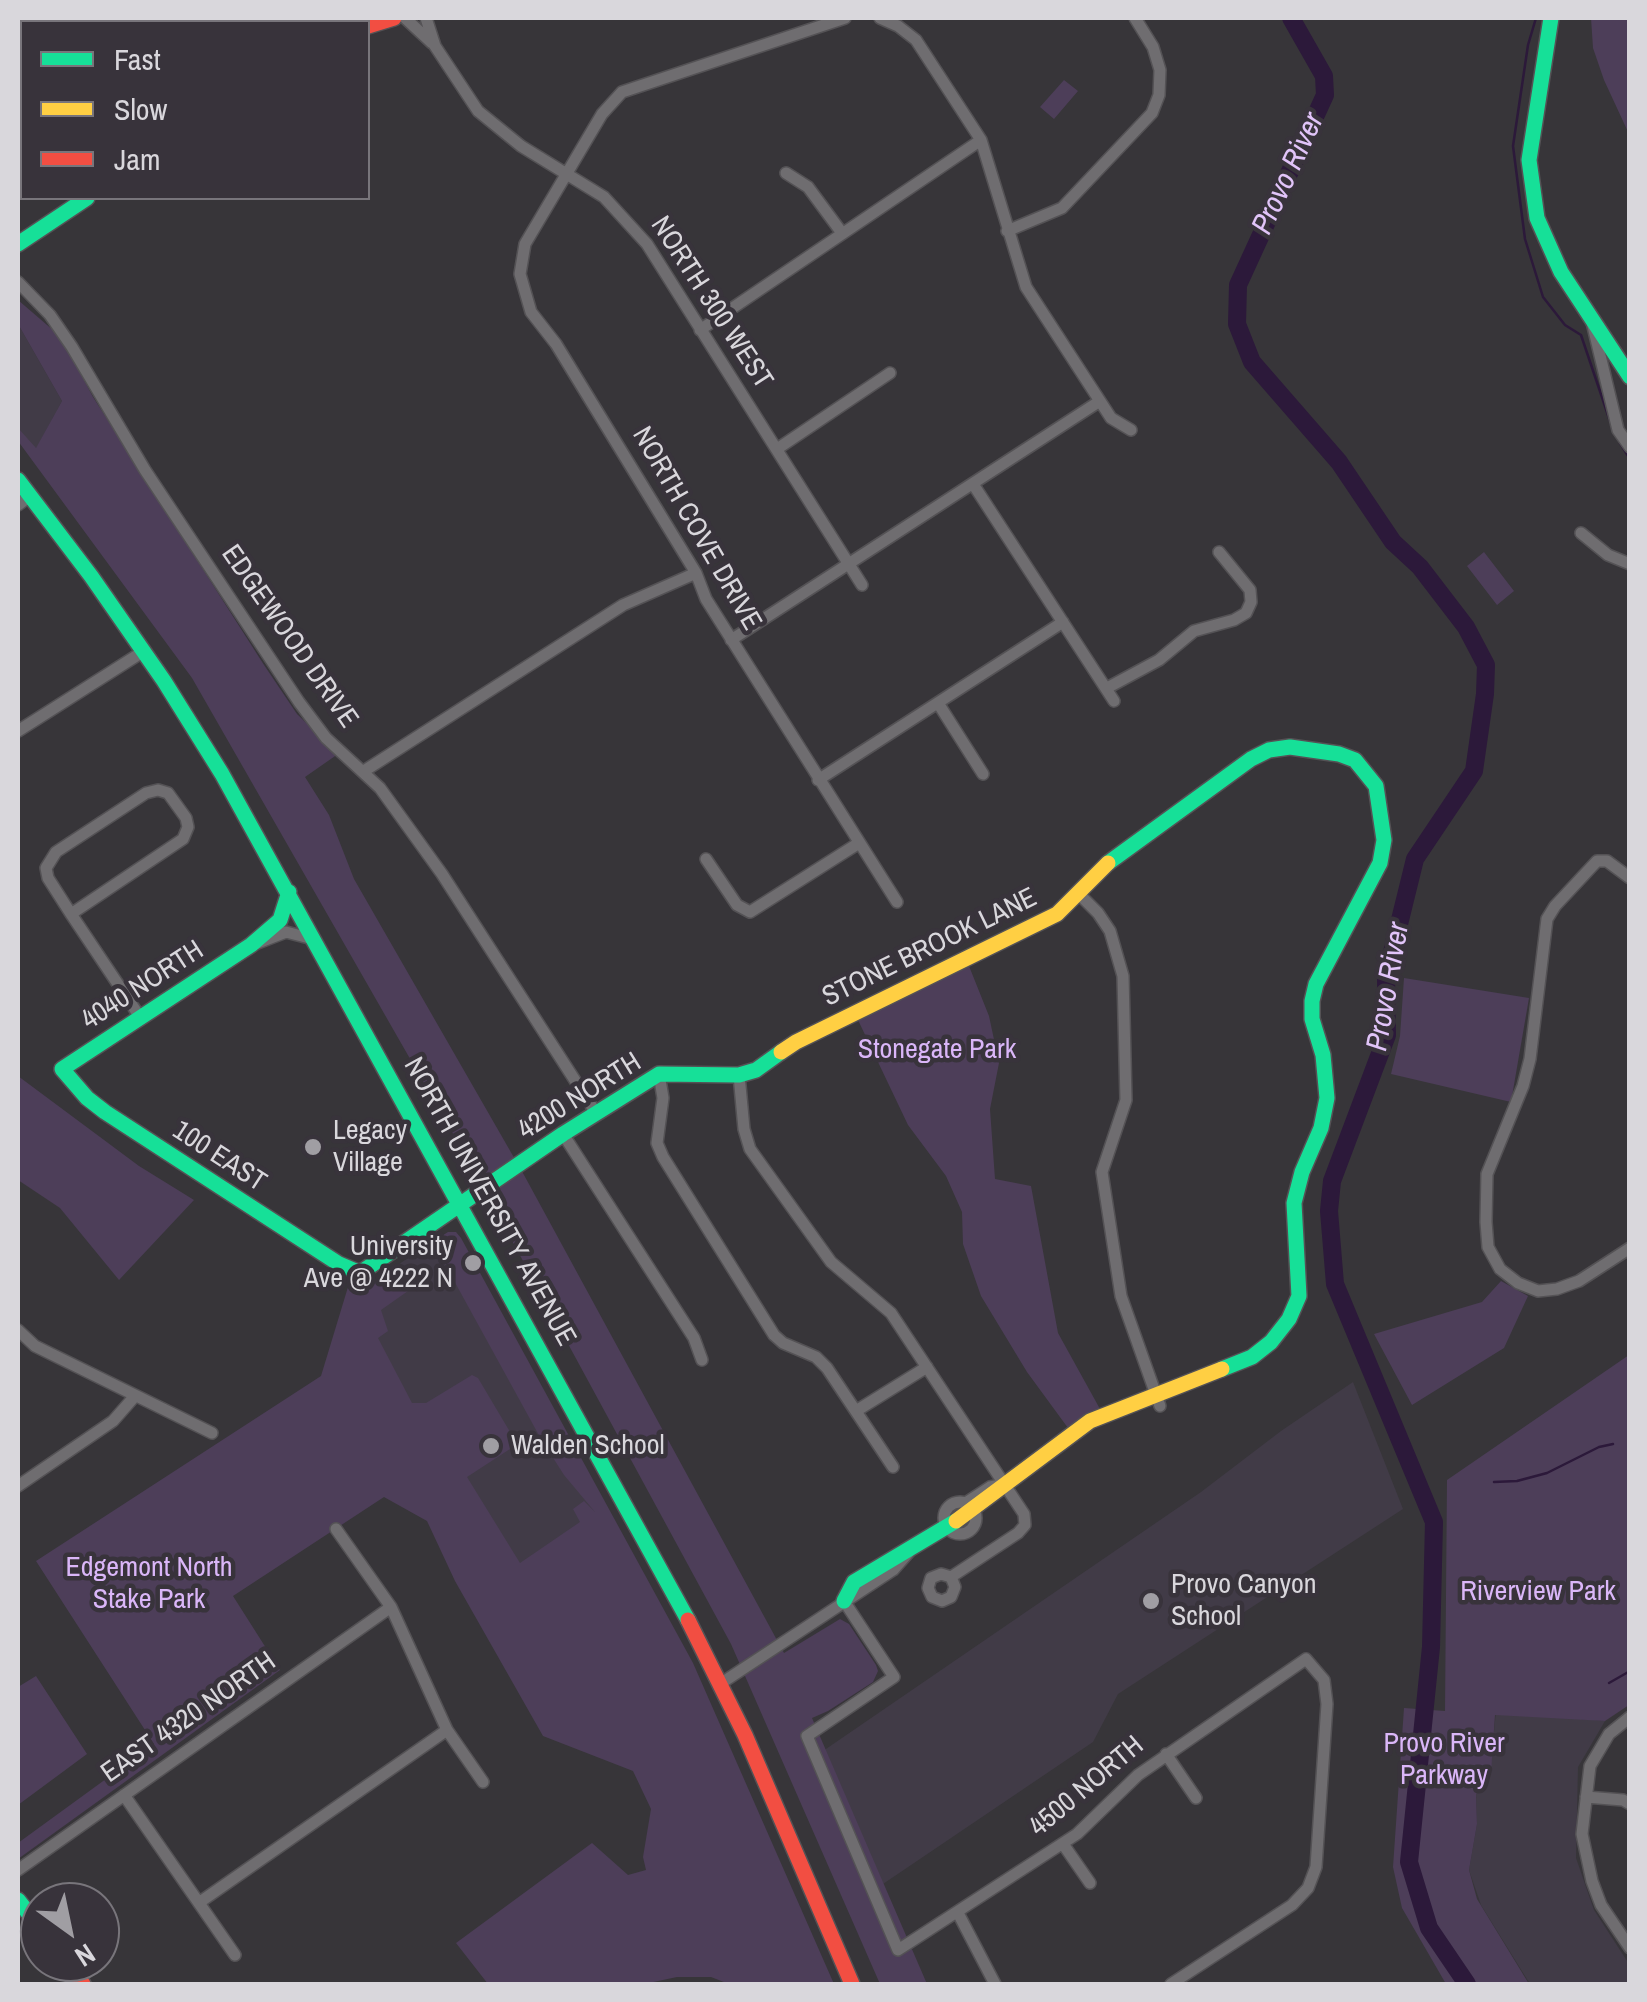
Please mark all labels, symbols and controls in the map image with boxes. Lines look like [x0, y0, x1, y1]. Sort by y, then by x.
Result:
legend [20, 20, 370, 200]
text: Fast [114, 39, 161, 79]
text: Slow [114, 89, 167, 129]
water label: Provo River [1245, 108, 1333, 240]
text: Jam [114, 139, 160, 179]
street label: NORTH 300 WEST [643, 211, 779, 395]
street label: NORTH COVE DRIVE [624, 421, 768, 637]
street label: EDGEWOOD DRIVE [213, 539, 365, 735]
street label: STONE BROOK LANE [817, 882, 1043, 1014]
water label: Provo River [1360, 920, 1418, 1054]
street label: 4040 NORTH [76, 934, 210, 1038]
park label: Stonegate Park [858, 1033, 1016, 1067]
street label: 4200 NORTH [512, 1046, 648, 1148]
street label: NORTH UNIVERSITY AVENUE [396, 1052, 582, 1352]
street label: 100 EAST [166, 1114, 272, 1200]
place label: Legacy Village [333, 1114, 407, 1180]
marker: Legacy Village [302, 1136, 324, 1158]
place label: University Ave @ 4222 N [304, 1230, 453, 1296]
marker: University Ave @ 4222 N [462, 1252, 484, 1274]
place label: Walden School [511, 1429, 665, 1463]
marker: Walden School [480, 1435, 502, 1457]
park label: Edgemont North Stake Park [65, 1551, 233, 1617]
place label: Provo Canyon School [1171, 1568, 1316, 1634]
park label: Riverview Park [1460, 1575, 1616, 1609]
marker: Provo Canyon School [1140, 1590, 1162, 1612]
street label: EAST 4320 NORTH [95, 1645, 283, 1791]
park label: Provo River Parkway [1383, 1727, 1505, 1793]
street label: 4500 NORTH [1023, 1730, 1151, 1844]
north arrow [20, 1882, 120, 1982]
text: N [68, 1935, 103, 1976]

